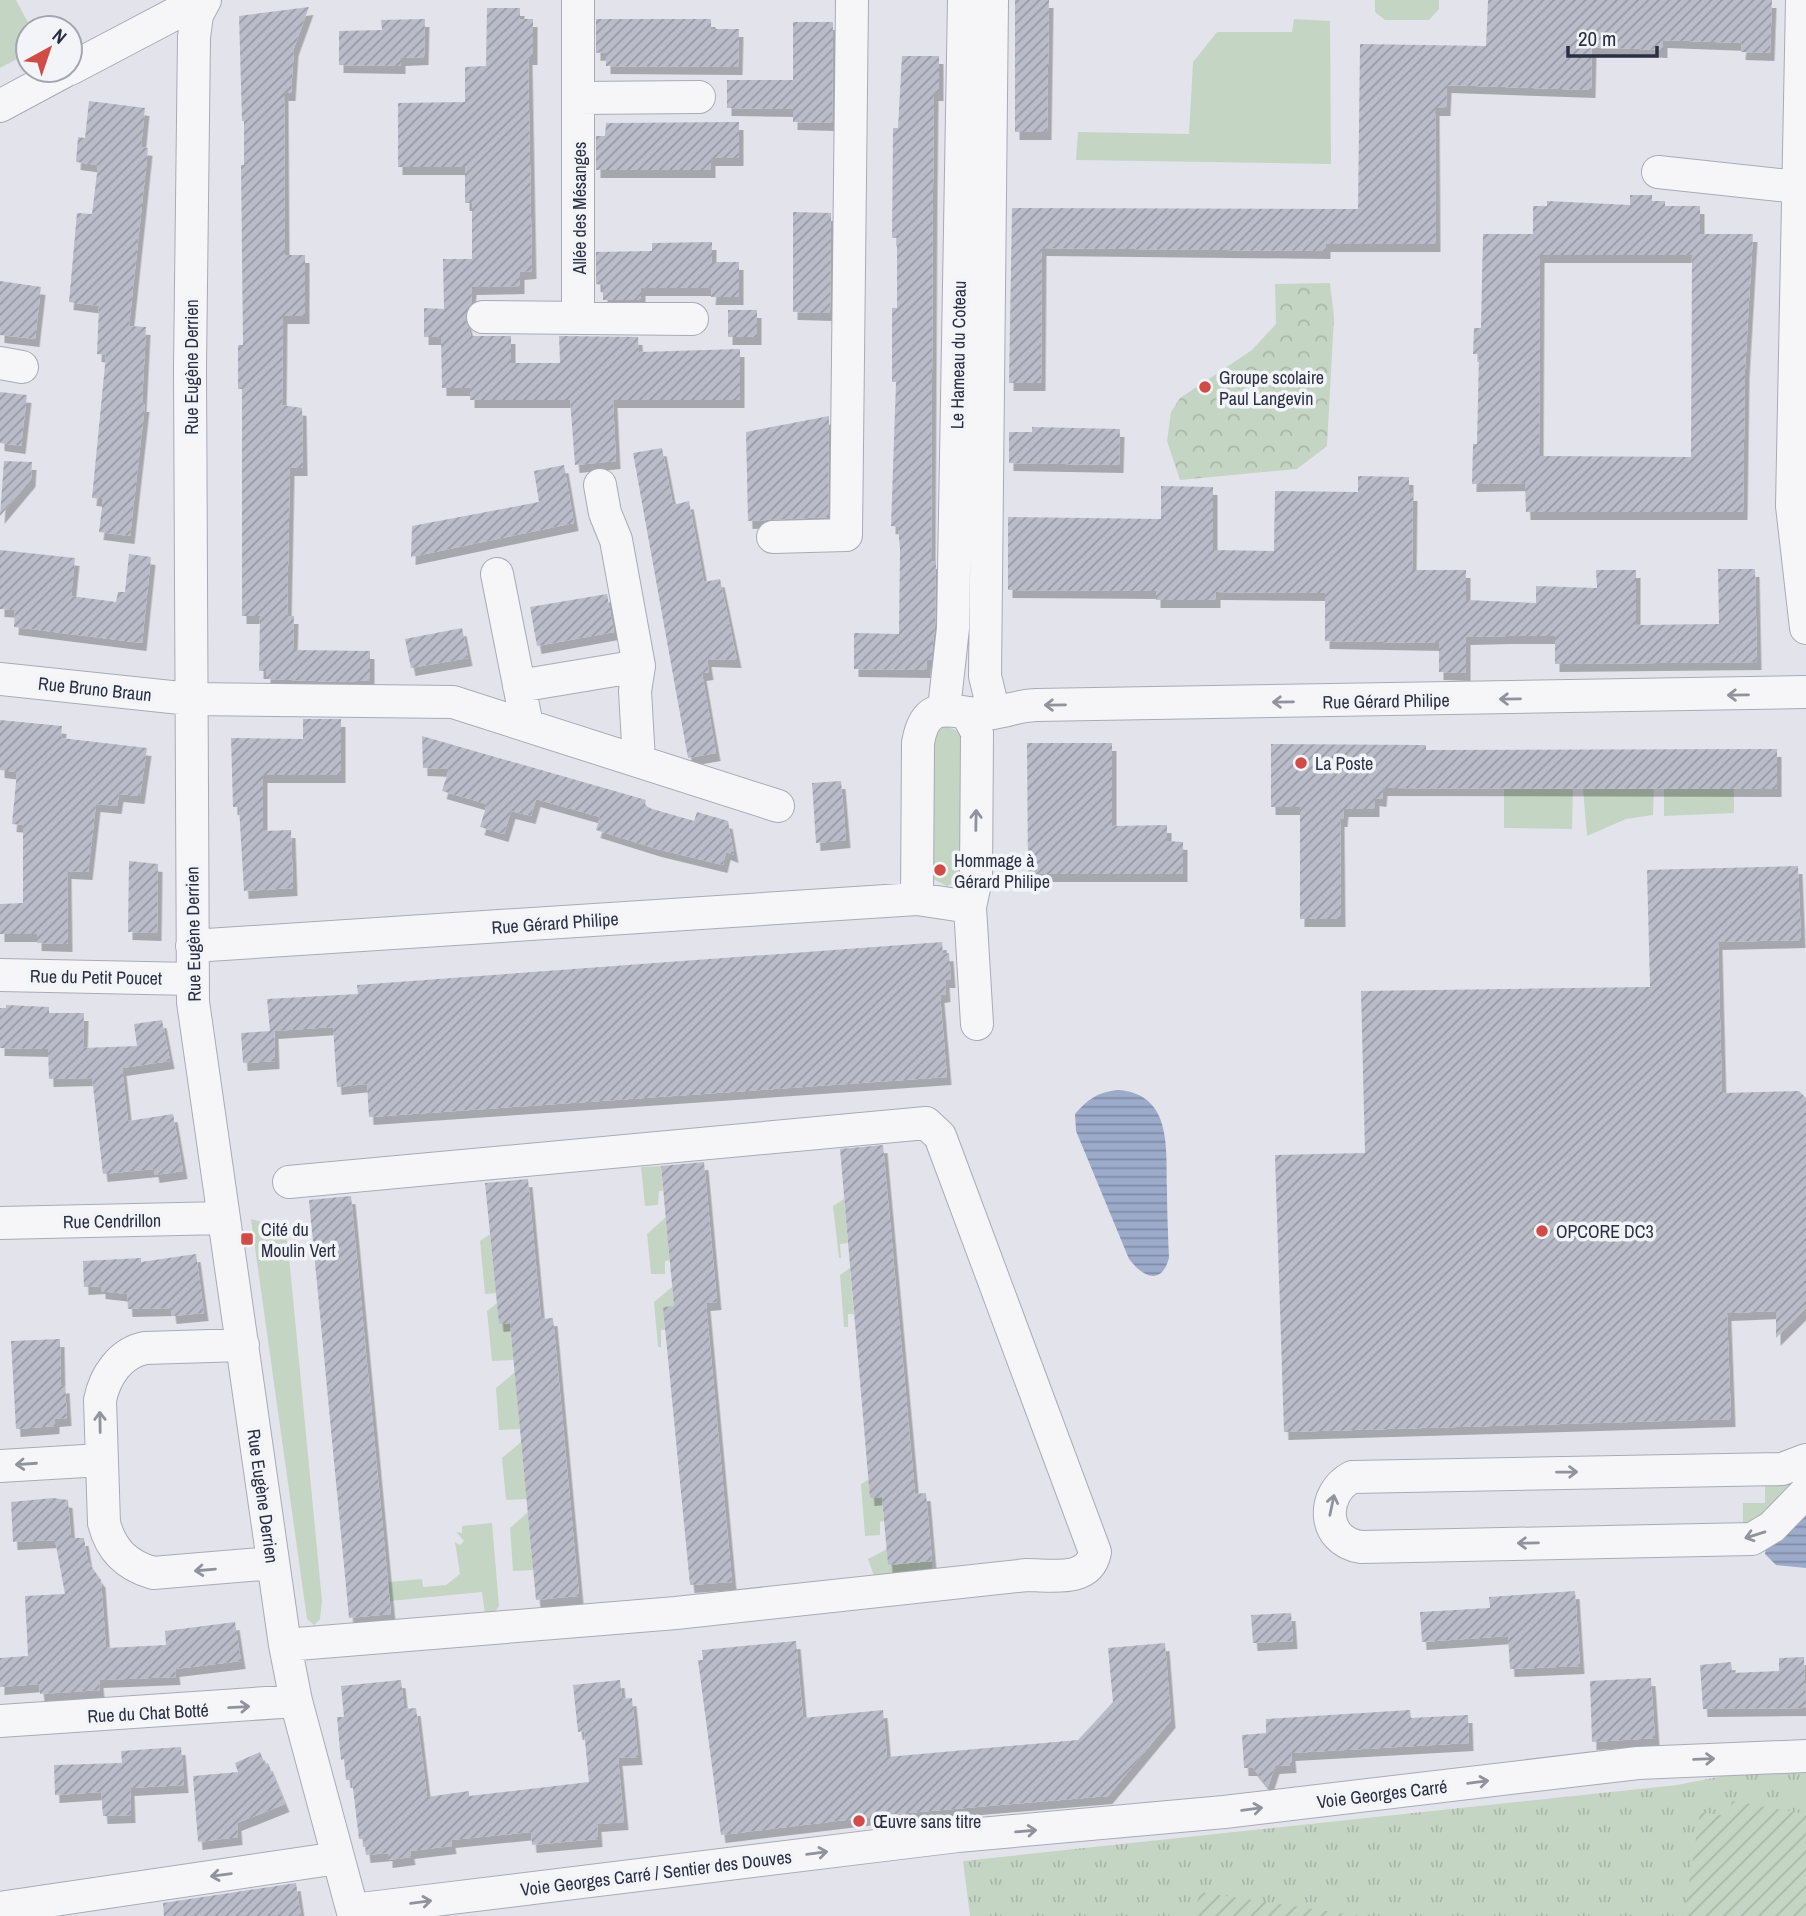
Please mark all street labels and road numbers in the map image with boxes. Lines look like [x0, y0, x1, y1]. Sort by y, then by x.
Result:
street label: Allée des Mésanges [567, 142, 592, 275]
street label: Le Hameau du Coteau [944, 281, 972, 429]
street label: Rue Eugène Derrien [179, 299, 204, 435]
street label: Rue Bruno Braun [37, 671, 153, 707]
street label: Rue Gérard Philipe [1322, 687, 1450, 715]
street label: Rue Eugène Derrien [179, 866, 207, 1002]
street label: Rue Gérard Philipe [491, 906, 619, 940]
street label: Rue du Petit Poucet [30, 963, 162, 991]
street label: Rue Cendrillon [63, 1208, 161, 1234]
street label: Rue Eugène Derrien [241, 1427, 285, 1565]
street label: Rue du Chat Botté [87, 1697, 209, 1729]
street label: Voie Georges Carré [1315, 1774, 1449, 1814]
street label: Voie Georges Carré / Sentier des Douves [519, 1844, 793, 1902]

